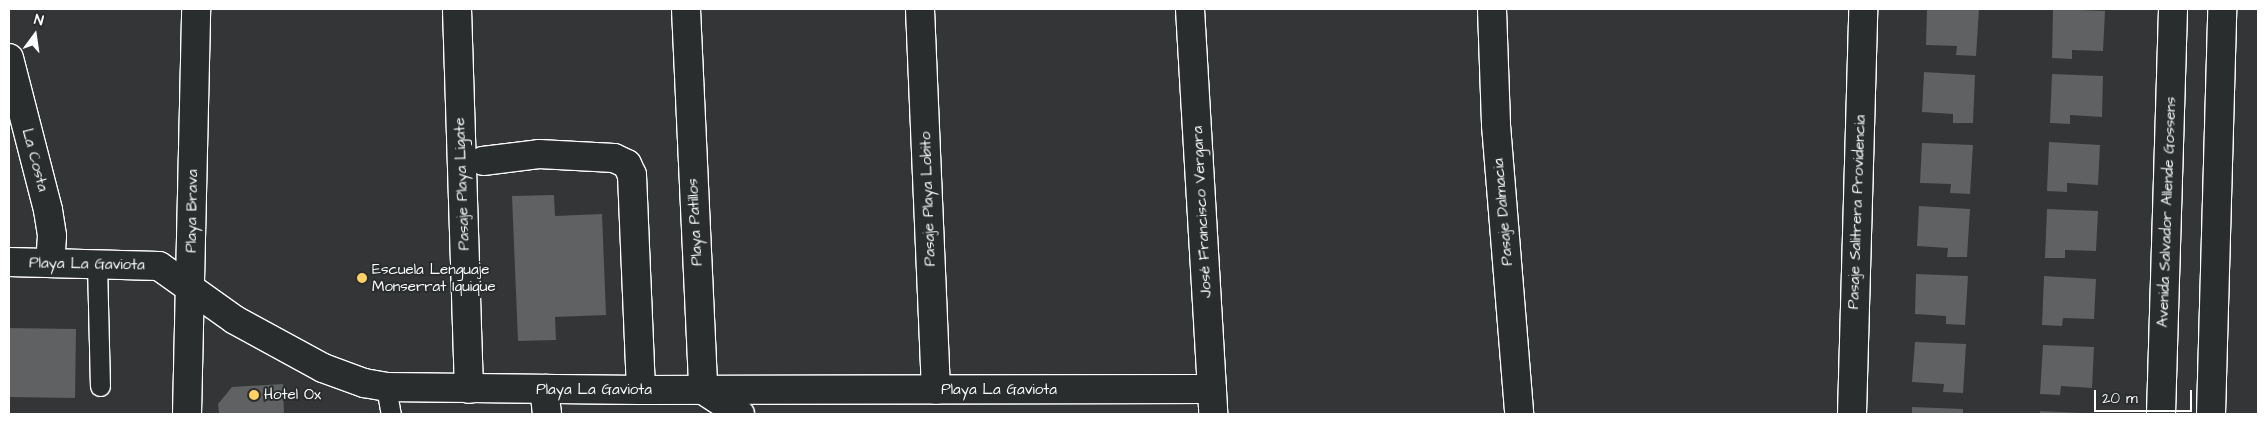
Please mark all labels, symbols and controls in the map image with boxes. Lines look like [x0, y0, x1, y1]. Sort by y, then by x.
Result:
north arrow [10, 10, 60, 60]
text: N [32, 10, 45, 31]
street label: Avenida Salvador Allende Gossens [2154, 96, 2180, 328]
street label: Pasaje Salitrera Providencia [1845, 115, 1869, 309]
street label: Pasaje Playa Ligate [451, 117, 473, 251]
street label: José Francisco Vergara [1189, 126, 1215, 298]
street label: La Costa [18, 127, 52, 193]
street label: Pasaje Playa Lobito [917, 131, 939, 267]
street label: Pasaje Dalmacia [1489, 158, 1517, 266]
street label: Playa Brava [182, 169, 202, 253]
street label: Playa Patillos [684, 178, 706, 266]
street label: Playa La Gaviota [29, 254, 145, 274]
place label: Escuela Lenguaje Monserrat Iquique [372, 260, 496, 295]
marker: Escuela Lenguaje Monserrat Iquique [356, 272, 368, 284]
scale bar [2097, 380, 2194, 412]
street label: Playa La Gaviota [536, 381, 652, 399]
street label: Playa La Gaviota [941, 381, 1057, 399]
place label: Hotel Ox [264, 386, 321, 404]
text: 20 m [2102, 388, 2138, 409]
marker: Hotel Ox [248, 389, 260, 401]

